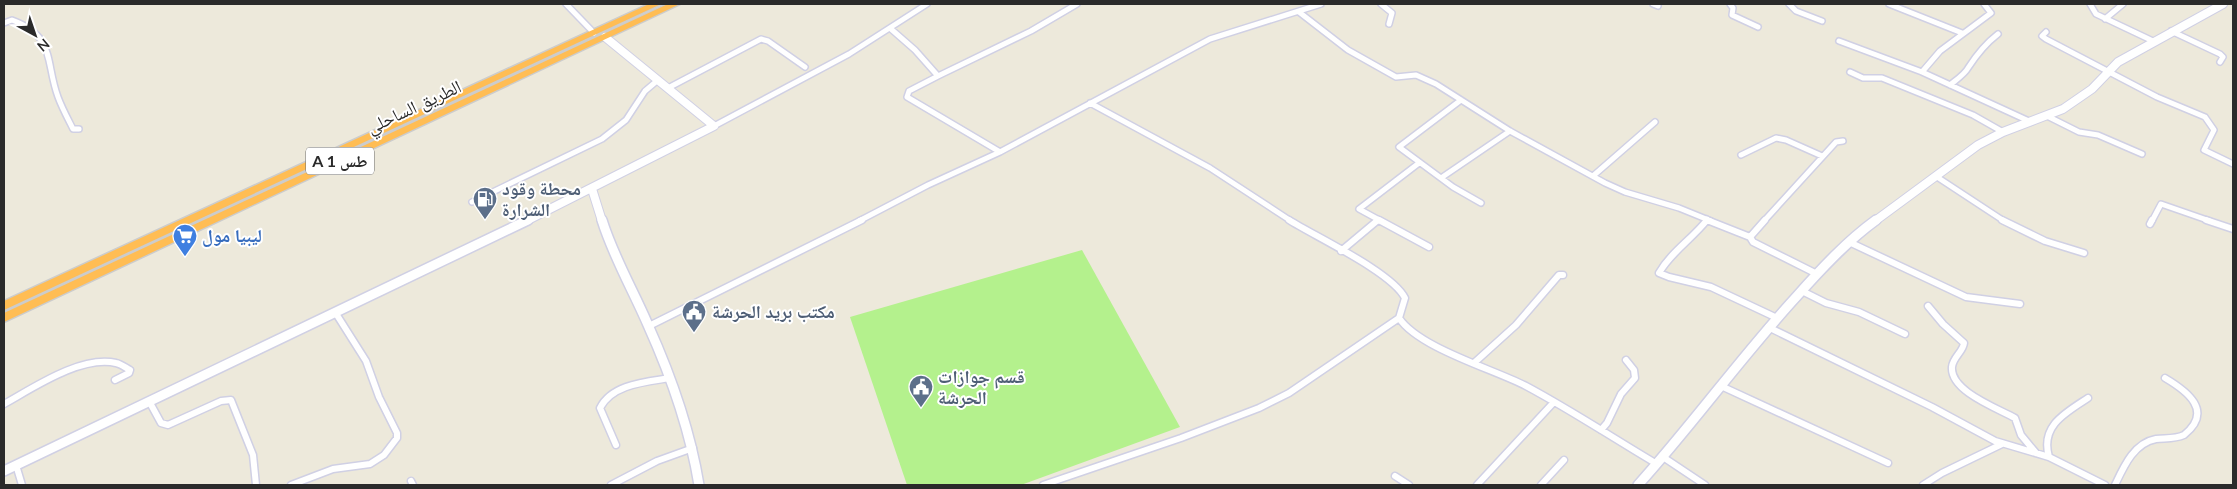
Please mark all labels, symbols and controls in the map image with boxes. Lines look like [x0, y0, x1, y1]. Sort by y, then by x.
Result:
north arrow [10, 10, 60, 60]
text: N [34, 35, 53, 55]
street label: الطريق الساحلي [363, 75, 466, 142]
road number: A 1 طس [306, 148, 374, 175]
place label: محطة وقود الشرارة [502, 177, 581, 220]
fuel station icon: محطة وقود الشرارة [472, 186, 498, 220]
supermarket icon: ليبيا مول [172, 223, 198, 257]
place label: ليبيا مول [202, 224, 262, 247]
public building icon: مكتب بريد الحرشة [681, 299, 707, 333]
place label: مكتب بريد الحرشة [712, 300, 835, 323]
place label: قسم جوازات الحرشة [938, 365, 1025, 408]
public building icon: قسم جوازات الحرشة [908, 374, 934, 408]

